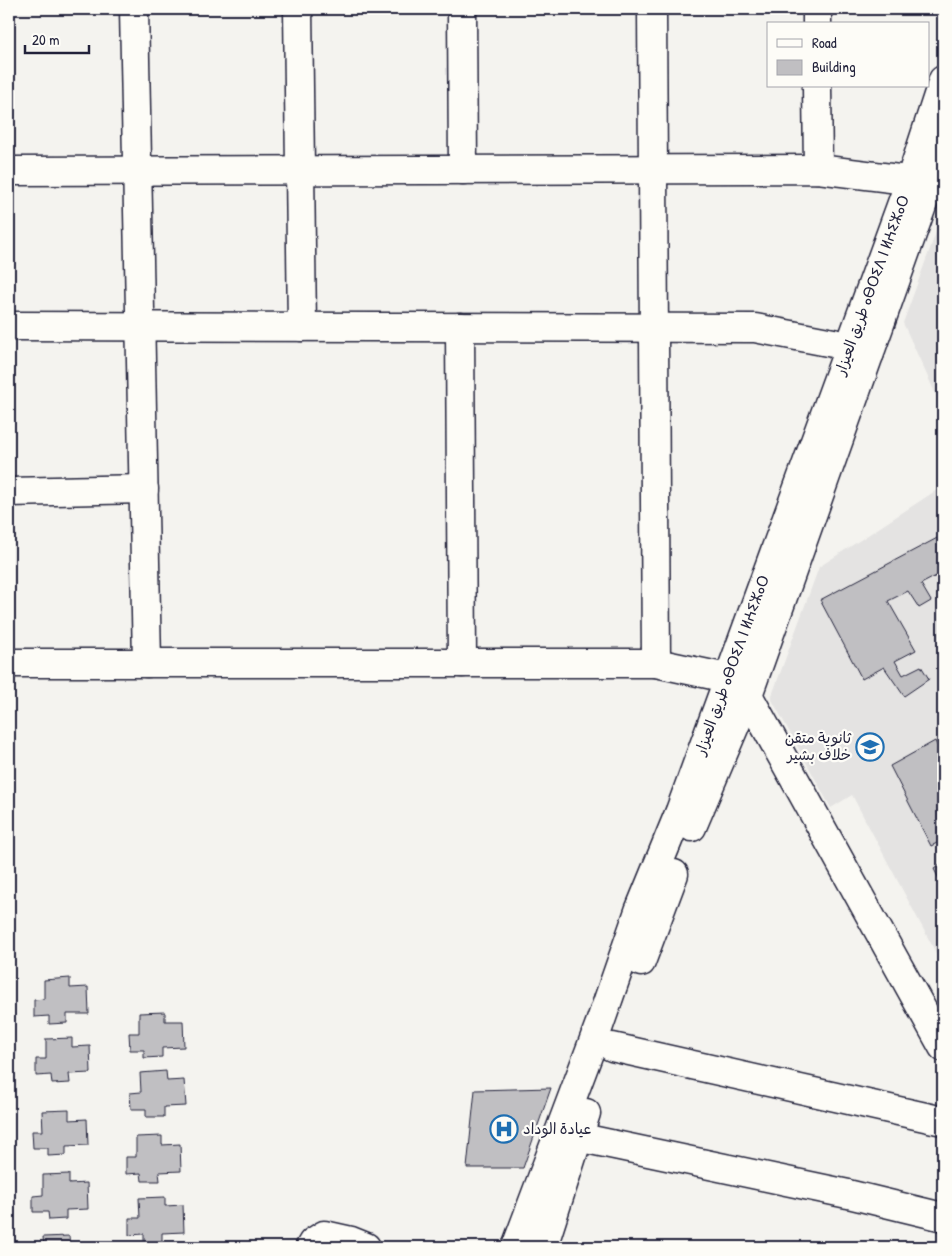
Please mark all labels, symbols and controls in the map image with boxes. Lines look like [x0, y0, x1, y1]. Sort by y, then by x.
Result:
scale bar [25, 22, 89, 54]
legend [767, 22, 930, 88]
text: 20 m [32, 29, 59, 50]
text: Road [812, 32, 837, 53]
text: Building [812, 56, 856, 77]
street label: طريق العيزار ⴰⴱⵔⵉⴷ ⵏ ⵍⵄⵉⵣⴰⵔ [829, 192, 914, 379]
street label: طريق العيزار ⴰⴱⵔⵉⴷ ⵏ ⵍⵄⵉⵣⴰⵔ [689, 572, 774, 759]
place label: ثانوية متقن خلاف بشير [785, 727, 852, 765]
school or university icon: ثانوية متقن خلاف بشير [855, 732, 885, 762]
hospital icon: عيادة الوداد [489, 1114, 519, 1144]
place label: عيادة الوداد [523, 1118, 591, 1139]

